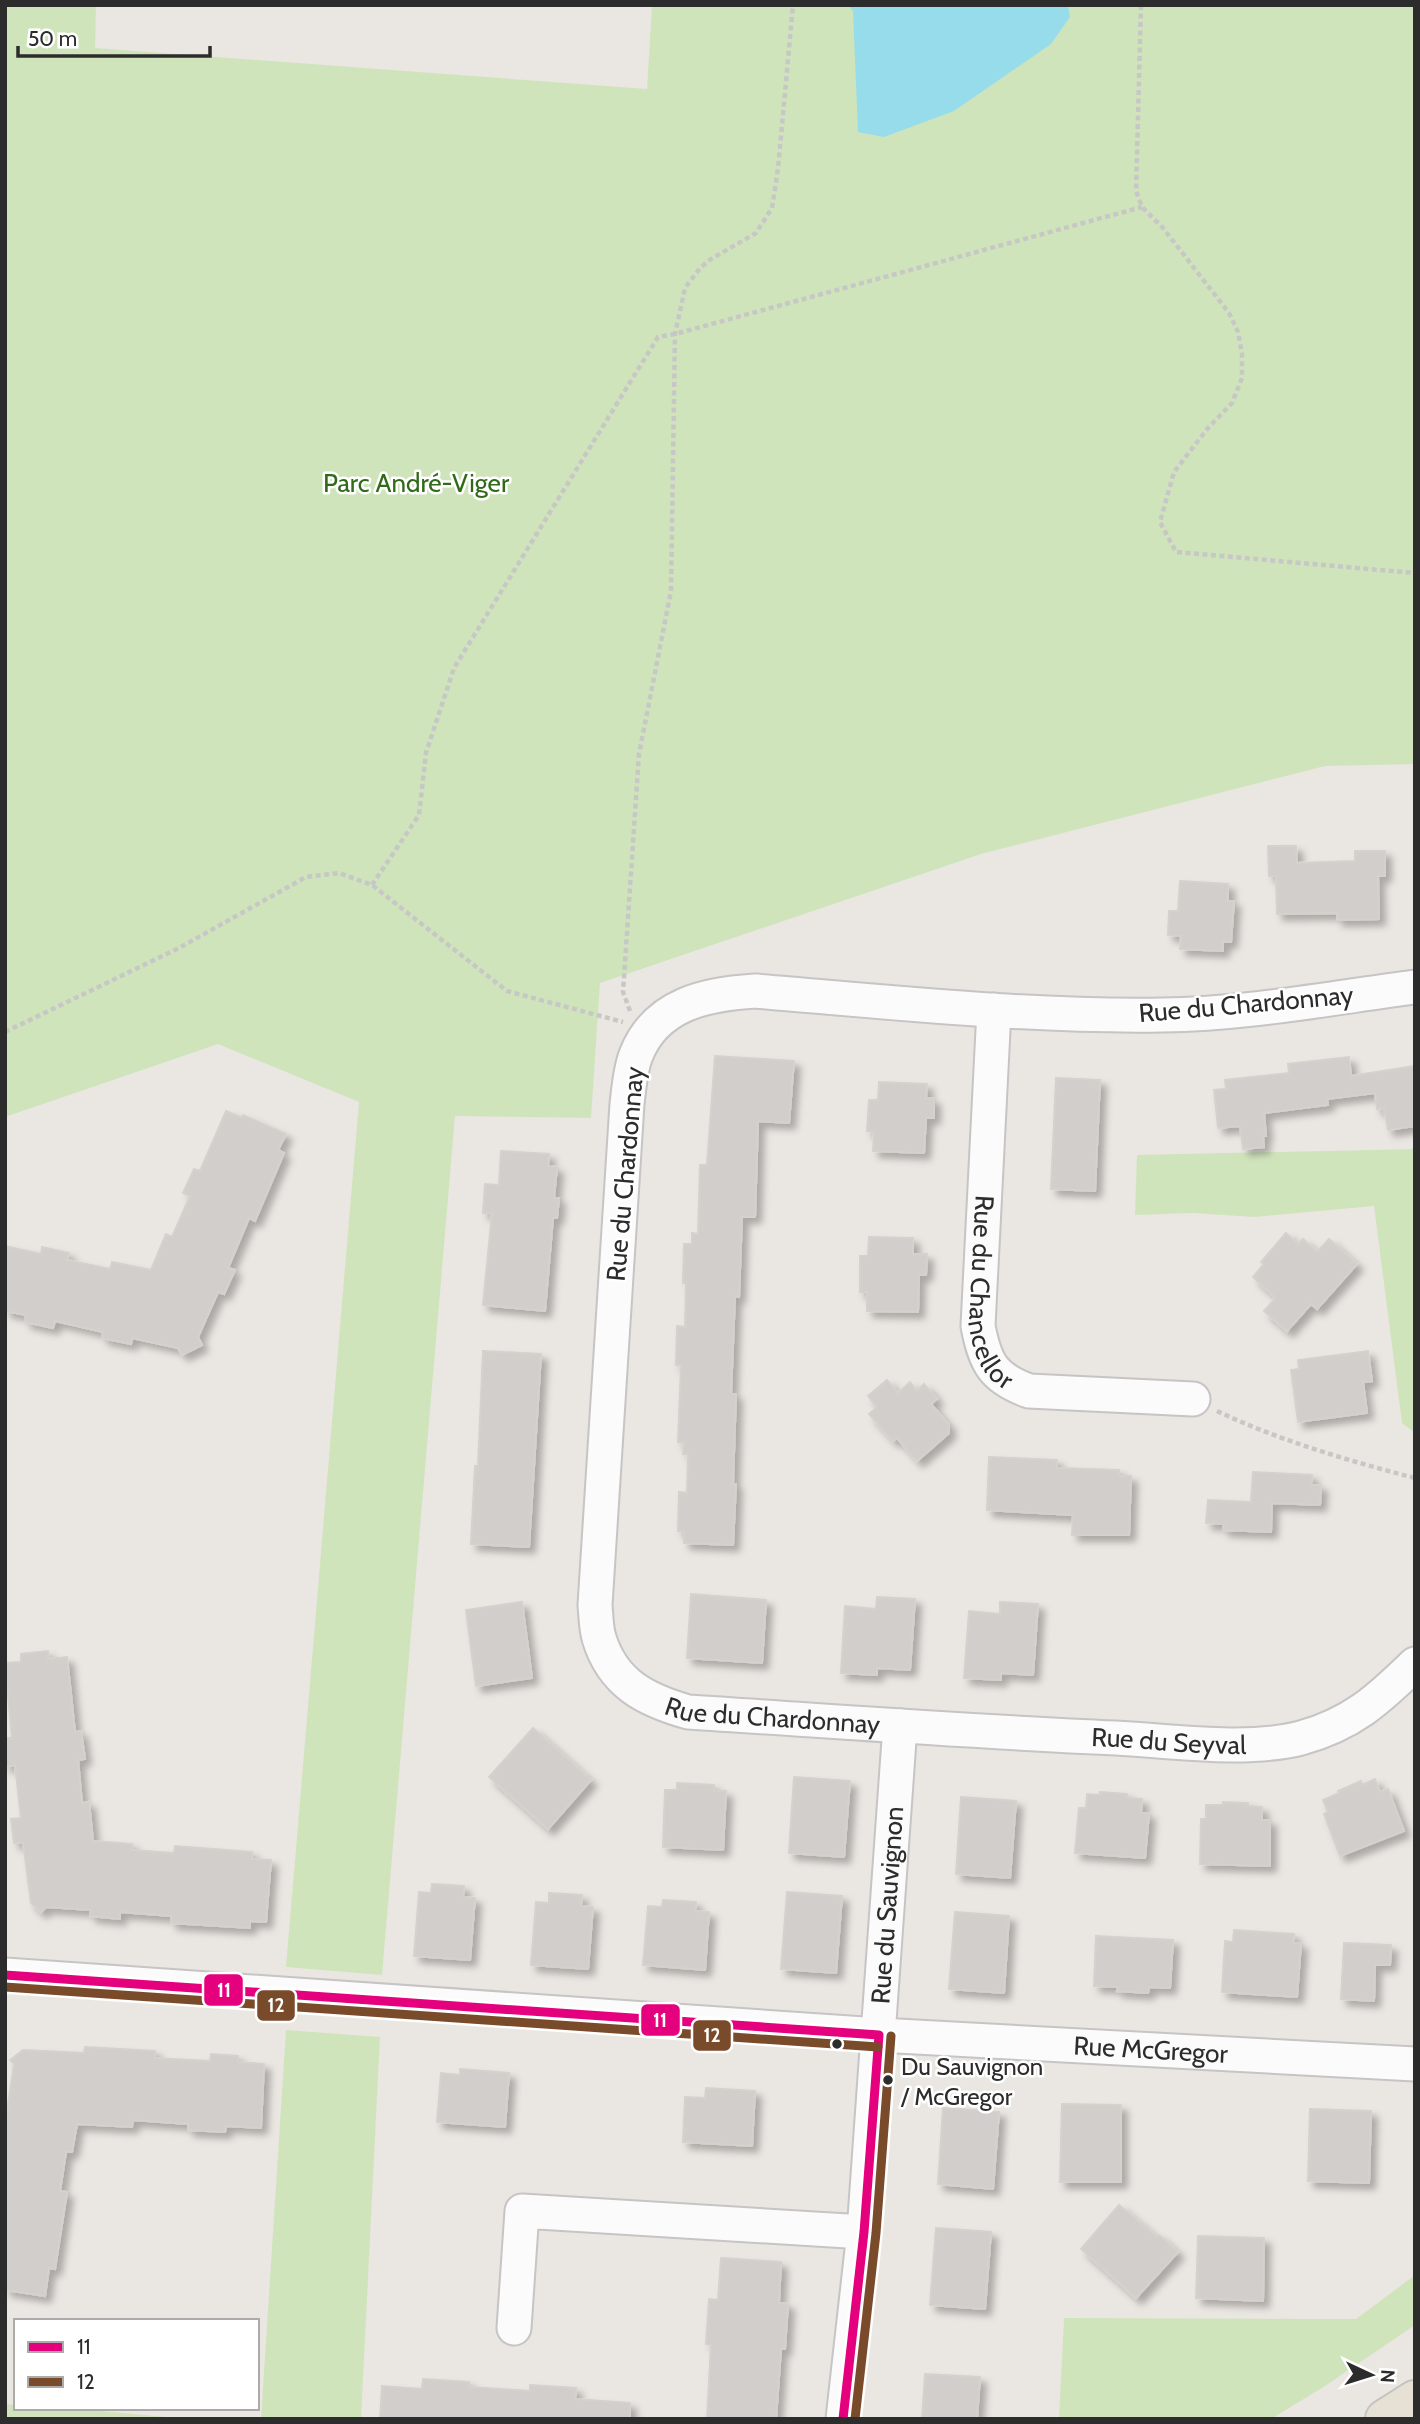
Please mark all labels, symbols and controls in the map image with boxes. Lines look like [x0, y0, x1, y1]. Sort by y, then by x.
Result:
scale bar [18, 14, 210, 58]
text: 50 m [28, 26, 77, 51]
park label: Parc André-Viger [323, 467, 510, 499]
street label: Rue du Chardonnay [1137, 979, 1355, 1029]
street label: Rue du Chardonnay [600, 1065, 650, 1283]
street label: Rue du Chancellor [961, 1195, 1020, 1397]
street label: Rue du Chardonnay [661, 1690, 881, 1741]
street label: Rue du Seyval [1091, 1721, 1246, 1761]
street label: Rue du Sauvignon [864, 1805, 910, 2005]
line badge: 11 [203, 1973, 244, 2007]
text: 11 [217, 1979, 231, 2002]
line badge: 12 [256, 1989, 296, 2022]
text: 12 [267, 1994, 285, 2017]
line badge: 11 [640, 2003, 681, 2037]
text: 11 [653, 2009, 667, 2032]
line badge: 12 [692, 2019, 732, 2052]
text: 12 [703, 2024, 721, 2047]
street label: Rue McGregor [1073, 2030, 1229, 2070]
unlabelled marker [830, 2037, 844, 2051]
place label: Du Sauvignon / McGregor [900, 2052, 1043, 2111]
marker: Du Sauvignon / McGregor [881, 2073, 895, 2087]
legend [14, 2319, 259, 2410]
text: 11 [77, 2334, 91, 2359]
north arrow [1336, 2340, 1406, 2410]
text: 12 [77, 2369, 95, 2394]
text: N [1376, 2369, 1399, 2384]

